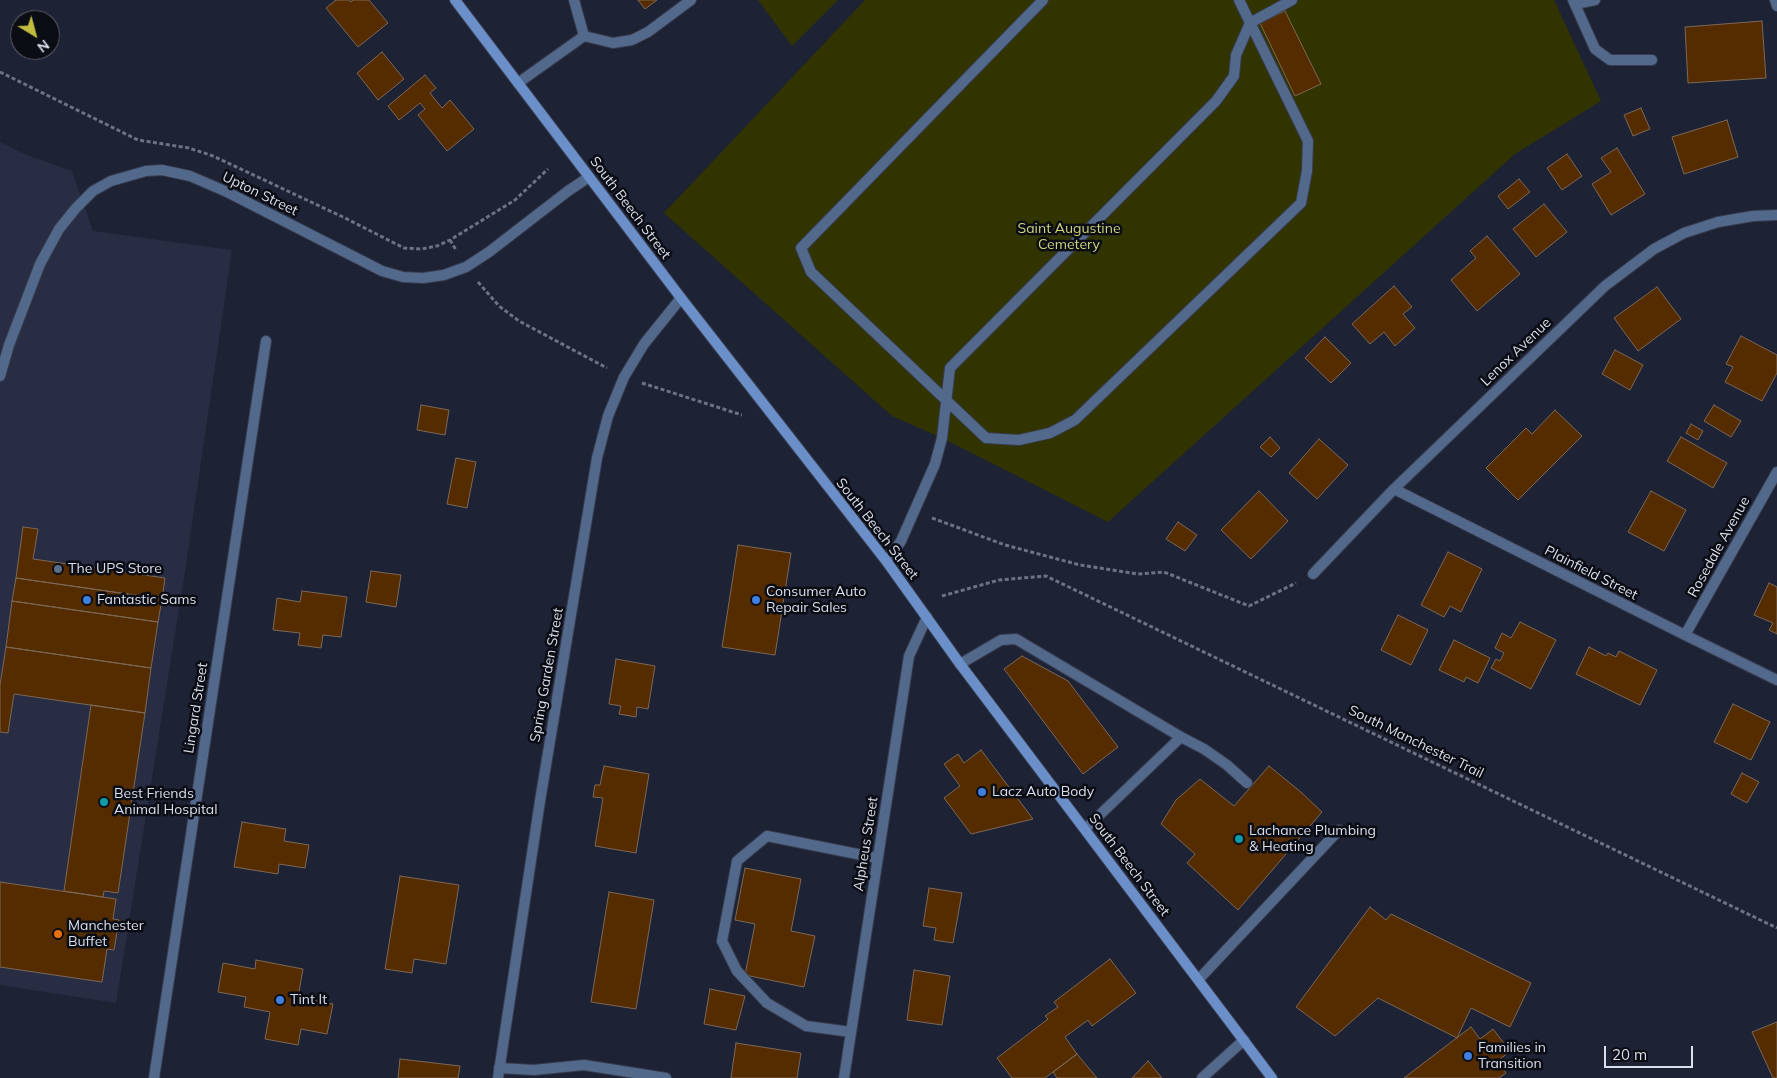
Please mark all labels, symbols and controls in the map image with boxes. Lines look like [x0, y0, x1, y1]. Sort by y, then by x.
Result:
north arrow [10, 10, 60, 60]
text: N [34, 36, 53, 57]
street label: South Beech Street [586, 154, 674, 262]
street label: Upton Street [219, 168, 301, 220]
park label: Saint Augustine Cemetery [1017, 221, 1121, 253]
street label: Lenox Avenue [1477, 314, 1555, 390]
street label: South Beech Street [832, 475, 922, 583]
street label: Rosedale Avenue [1684, 494, 1754, 600]
street label: Plainfield Street [1542, 542, 1640, 604]
place label: The UPS Store [68, 561, 162, 577]
marker: The UPS Store [52, 563, 64, 575]
place label: Consumer Auto Repair Sales [766, 584, 866, 616]
place label: Fantastic Sams [97, 592, 197, 608]
marker: Fantastic Sams [81, 594, 93, 606]
marker: Consumer Auto Repair Sales [750, 594, 762, 606]
street label: Spring Garden Street [527, 607, 567, 743]
street label: Lingard Street [181, 661, 211, 755]
street label: South Manchester Trail [1346, 702, 1486, 782]
place label: Lacz Auto Body [992, 784, 1094, 800]
place label: Best Friends Animal Hospital [114, 786, 218, 819]
marker: Lacz Auto Body [976, 786, 988, 798]
marker: Best Friends Animal Hospital [98, 796, 110, 808]
street label: Alpheus Street [850, 796, 882, 892]
street label: South Beech Street [1085, 811, 1173, 919]
place label: Lachance Plumbing & Heating [1249, 823, 1376, 856]
marker: Lachance Plumbing & Heating [1233, 833, 1245, 845]
place label: Manchester Buffet [68, 918, 144, 950]
marker: Manchester Buffet [52, 928, 64, 940]
place label: Tint It [290, 992, 327, 1008]
marker: Tint It [274, 994, 286, 1006]
scale bar [1607, 1036, 1696, 1068]
place label: Families in Transition [1478, 1040, 1546, 1072]
text: 20 m [1612, 1045, 1647, 1064]
marker: Families in Transition [1462, 1050, 1474, 1062]

